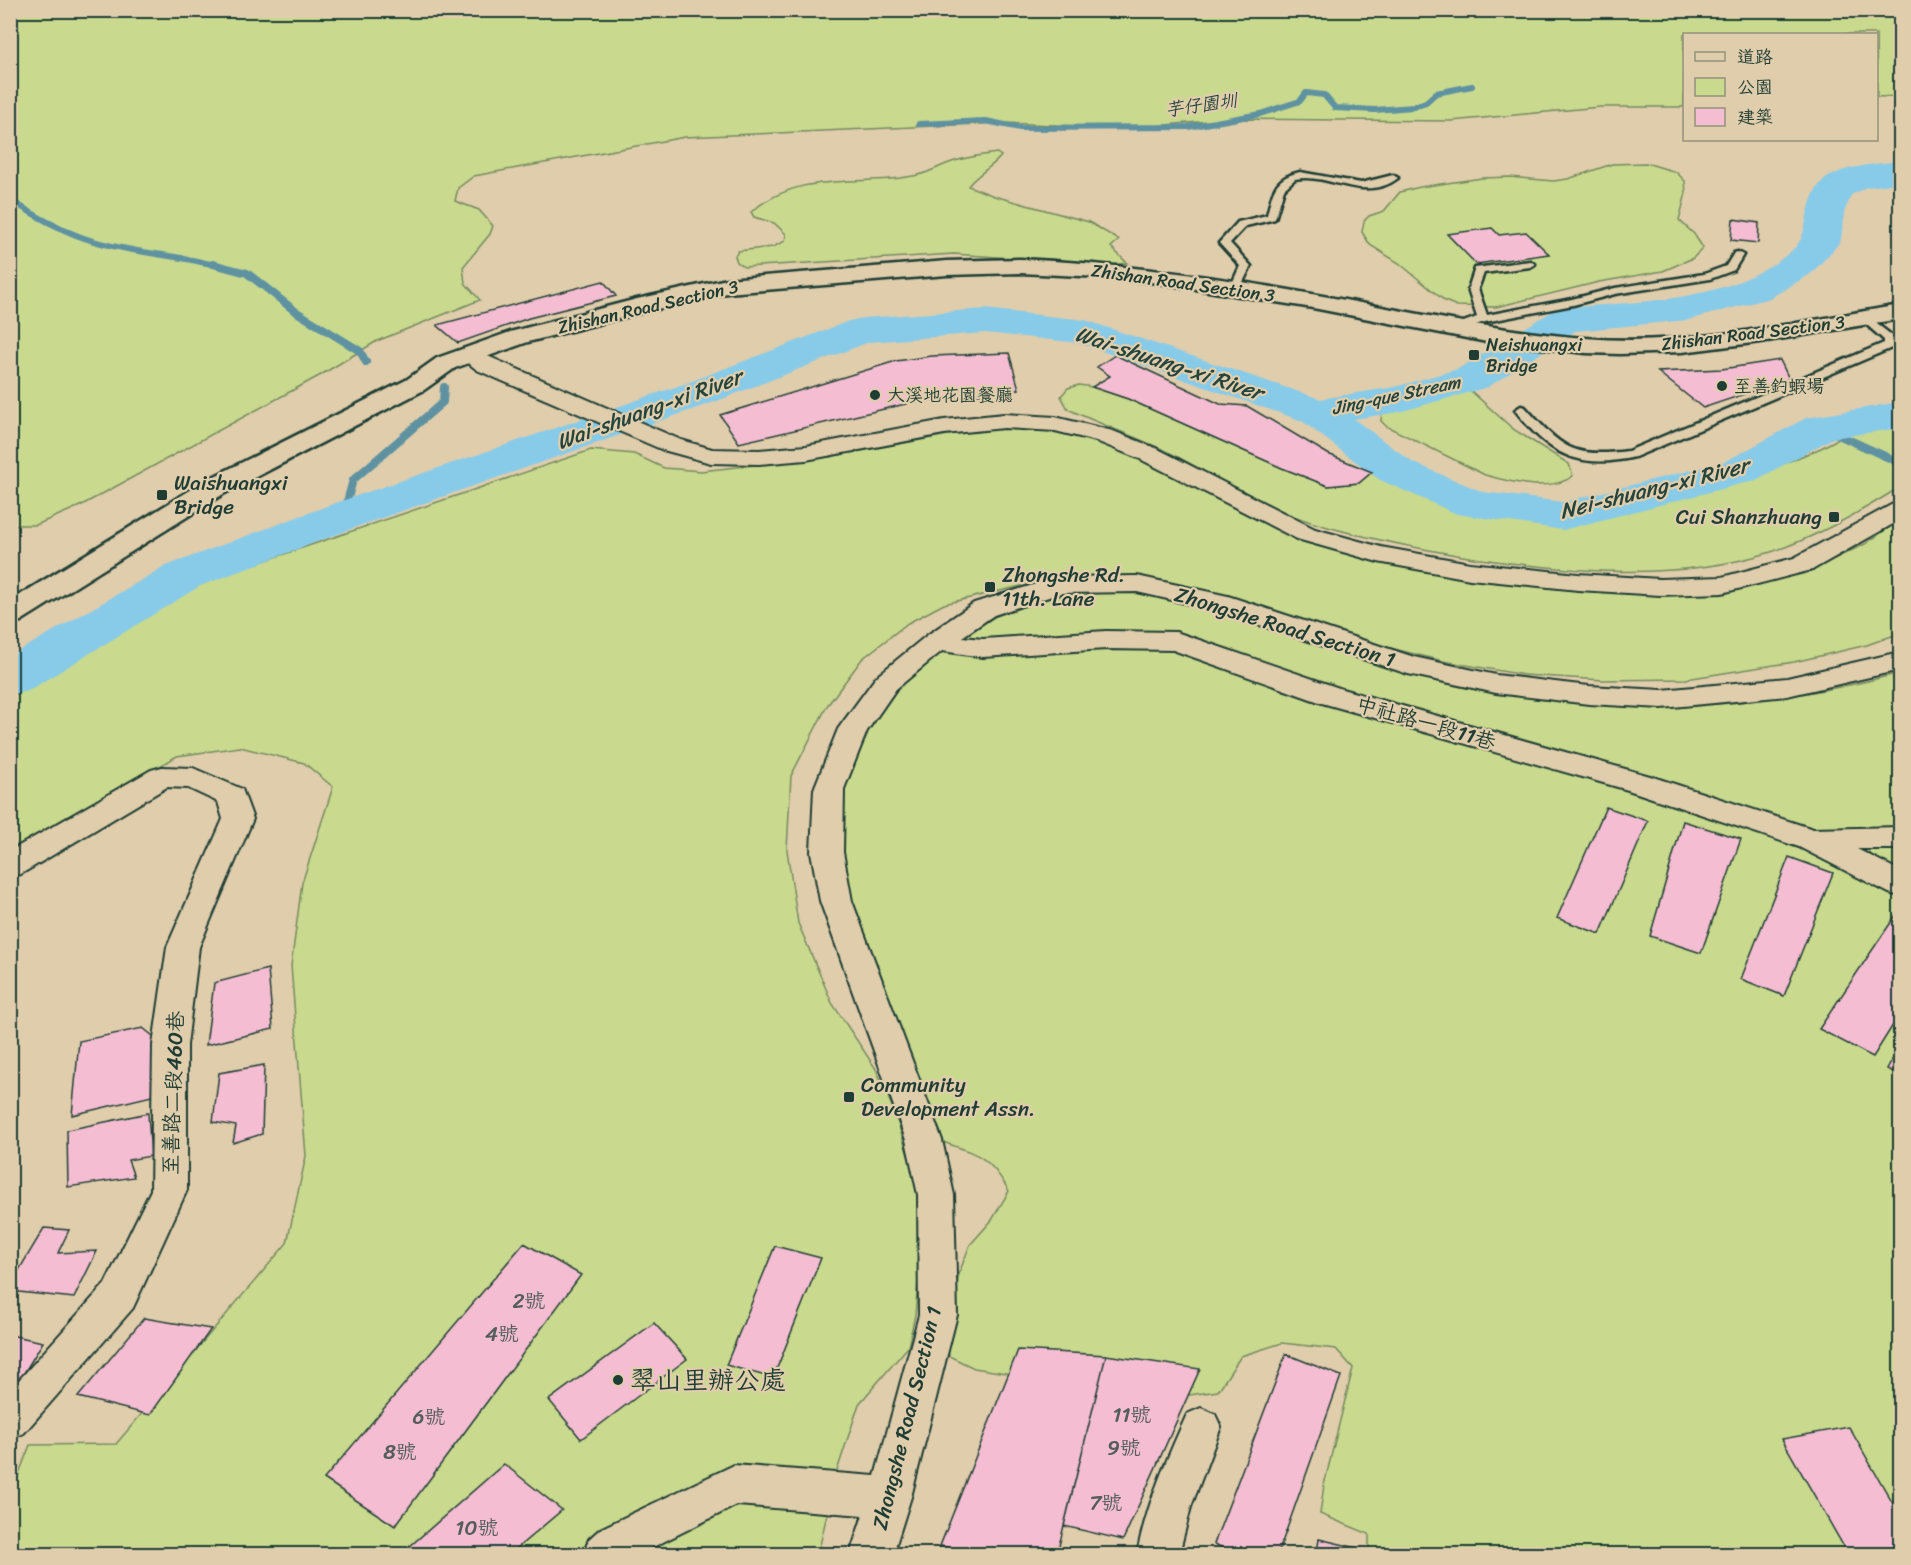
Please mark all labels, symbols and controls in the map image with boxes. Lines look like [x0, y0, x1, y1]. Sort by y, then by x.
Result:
legend [1683, 33, 1878, 141]
text: 道路 [1737, 41, 1773, 73]
text: 公園 [1737, 71, 1773, 103]
water label: 芋仔園圳 [1163, 84, 1241, 126]
text: 建築 [1737, 101, 1773, 133]
street label: Zhishan Road Section 3 [1089, 254, 1277, 312]
street label: Zhishan Road Section 3 [554, 271, 742, 343]
street label: Zhishan Road Section 3 [1659, 306, 1847, 360]
water label: Wai-shuang-xi River [1070, 314, 1272, 413]
place label: Neishuangxi Bridge [1486, 329, 1583, 382]
marker: Neishuangxi Bridge [1467, 348, 1481, 362]
water label: Wai-shuang-xi River [551, 356, 751, 461]
water label: Jing-que Stream [1329, 365, 1466, 424]
place label: 至善釣蝦場 [1734, 370, 1824, 402]
place label: 大溪地花園餐廳 [887, 379, 1013, 411]
marker: 至善釣蝦場 [1715, 379, 1729, 393]
marker: 大溪地花園餐廳 [868, 388, 882, 402]
water label: Nei-shuang-xi River [1555, 445, 1756, 530]
place label: Waishuangxi Bridge [174, 464, 289, 526]
marker: Waishuangxi Bridge [155, 488, 169, 502]
place label: Cui Shanzhuang [1676, 498, 1822, 536]
marker: Cui Shanzhuang [1827, 510, 1841, 524]
place label: Zhongshe Rd. 11th. Lane [1002, 556, 1125, 618]
street label: Zhongshe Road Section 1 [1170, 575, 1400, 679]
marker: Zhongshe Rd. 11th. Lane [983, 580, 997, 594]
street label: 中社路一段11巷 [1352, 685, 1500, 761]
street label: 至善路二段460巷 [151, 1010, 195, 1176]
place label: Community Development Assn. [861, 1066, 1035, 1128]
marker: Community Development Assn. [842, 1090, 856, 1104]
house number: 2號 [512, 1282, 546, 1320]
street label: Zhongshe Road Section 1 [861, 1302, 953, 1534]
house number: 4號 [485, 1315, 519, 1353]
place label: 翠山里辦公處 [630, 1357, 786, 1403]
marker: 翠山里辦公處 [611, 1373, 625, 1387]
house number: 11號 [1112, 1396, 1152, 1434]
house number: 6號 [413, 1398, 445, 1436]
house number: 9號 [1107, 1429, 1141, 1467]
house number: 8號 [383, 1433, 417, 1471]
house number: 7號 [1090, 1484, 1123, 1522]
house number: 10號 [455, 1509, 499, 1547]

